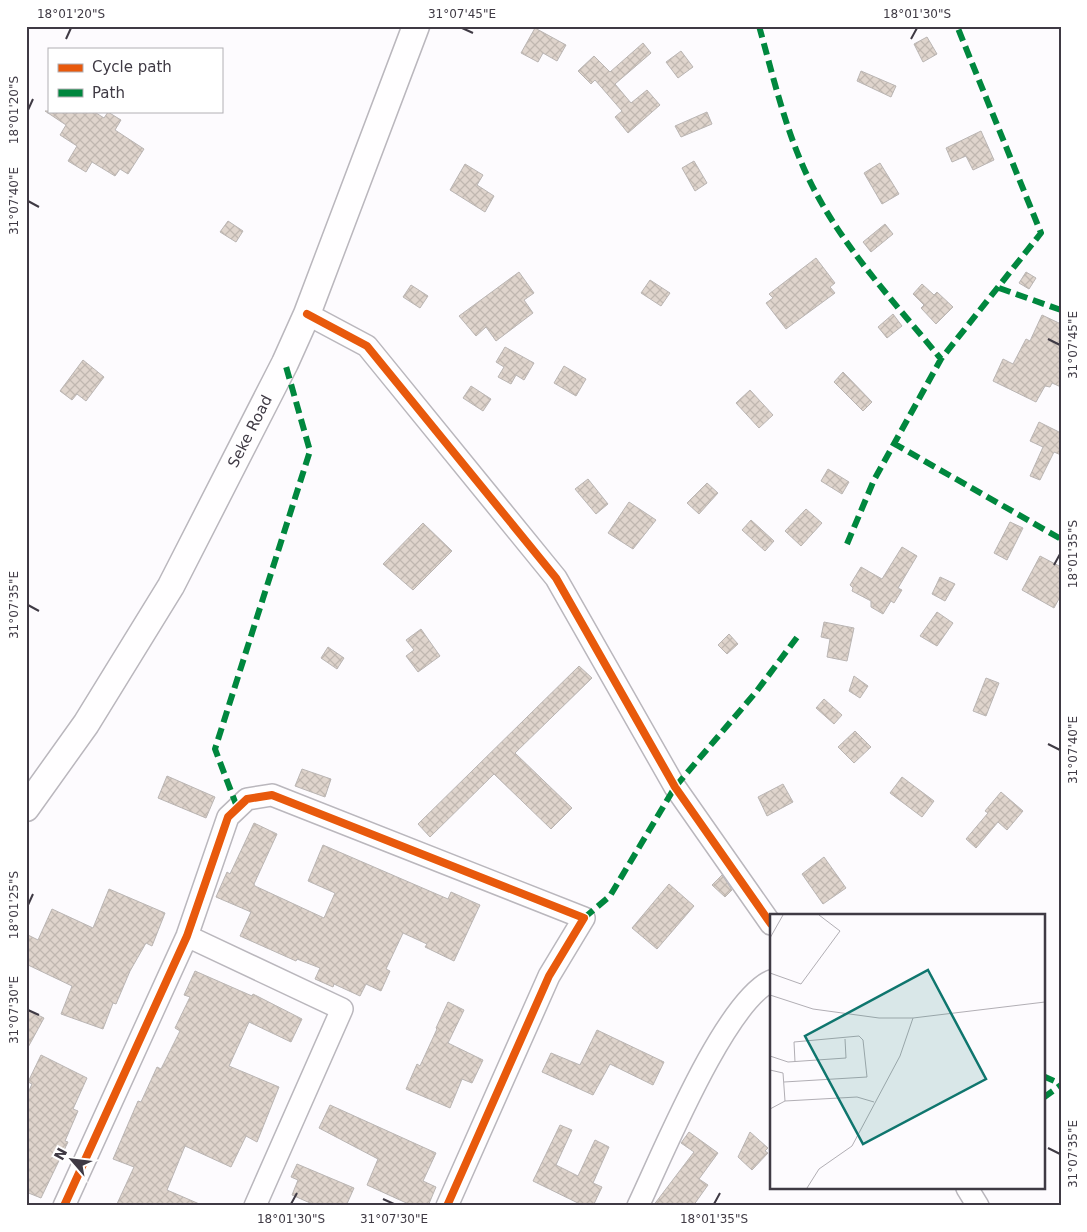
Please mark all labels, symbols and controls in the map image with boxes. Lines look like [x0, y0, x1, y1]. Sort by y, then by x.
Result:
text: 18°01'20"S [37, 7, 105, 21]
text: 31°07'45"E [428, 7, 496, 21]
text: 18°01'30"S [883, 7, 951, 21]
legend [48, 48, 222, 112]
text: Cycle path [92, 58, 172, 76]
text: 18°01'20"S [7, 76, 21, 144]
text: Path [92, 84, 125, 102]
text: 31°07'40"E [7, 167, 21, 235]
text: 31°07'45"E [1066, 311, 1080, 379]
street label: Seke Road [224, 392, 276, 470]
text: 18°01'35"S [1066, 520, 1080, 588]
text: 31°07'35"E [7, 571, 21, 639]
text: 31°07'40"E [1066, 716, 1080, 784]
text: 18°01'25"S [7, 871, 21, 939]
inset map [770, 914, 1044, 1190]
text: 31°07'30"E [7, 976, 21, 1044]
text: 31°07'35"E [1066, 1120, 1080, 1188]
north arrow [48, 1134, 98, 1184]
text: N [51, 1145, 70, 1163]
text: 18°01'30"S [257, 1212, 325, 1226]
text: 31°07'30"E [360, 1212, 428, 1226]
text: 18°01'35"S [680, 1212, 748, 1226]

